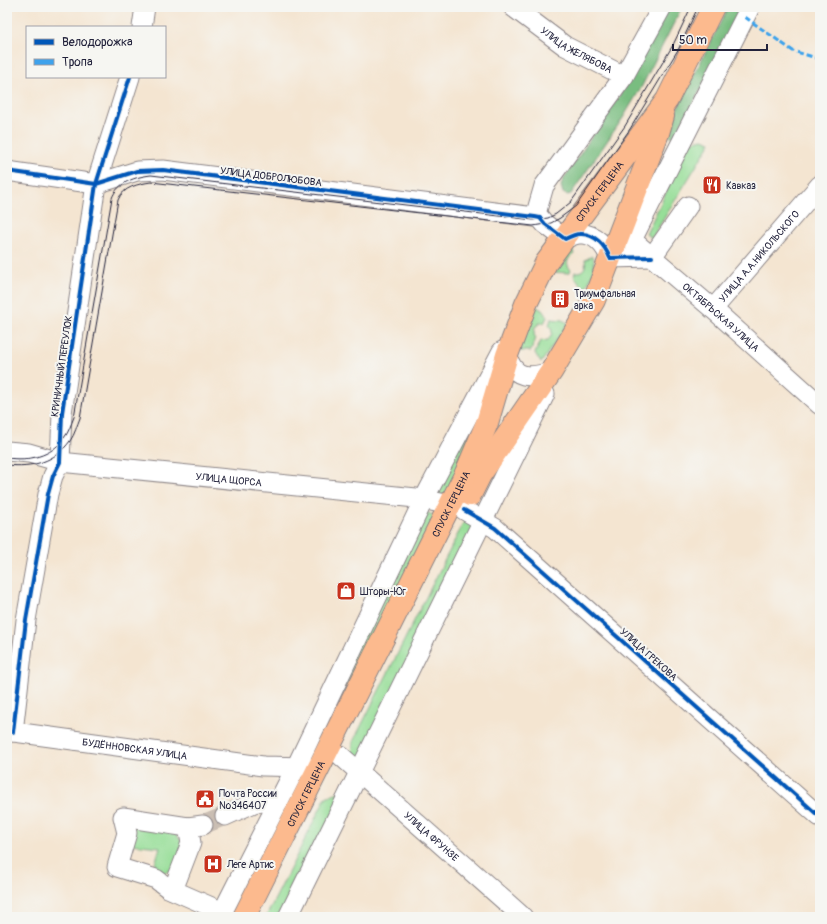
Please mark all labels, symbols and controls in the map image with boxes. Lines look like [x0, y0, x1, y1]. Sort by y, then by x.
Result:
street label: УЛИЦА ЖЕЛЯБОВА [538, 25, 615, 76]
legend [26, 26, 166, 78]
scale bar [673, 26, 767, 52]
text: 50 m [679, 33, 707, 48]
text: Велодорожка [62, 35, 133, 50]
text: Тропа [62, 55, 93, 70]
street label: СПУСК ГЕРЦЕНА [574, 159, 627, 224]
street label: УЛИЦА ДОБРОЛЮБОВА [219, 165, 323, 189]
restaurant icon: Кавказ [701, 174, 723, 196]
place label: Кавказ [726, 180, 756, 192]
street label: УЛИЦА А.А.НИКОЛЬСКОГО [717, 208, 802, 305]
street label: ОКТЯБРЬСКАЯ УЛИЦА [680, 281, 762, 355]
building icon: Триумфальная арка [549, 288, 571, 310]
place label: Триумфальная арка [574, 288, 636, 312]
street label: КРИНИЧНЫЙ ПЕРЕУЛОК [48, 314, 75, 418]
street label: СПУСК ГЕРЦЕНА [430, 469, 473, 539]
street label: УЛИЦА ЩОРСА [195, 471, 263, 489]
shop icon: Шторы-Юг [335, 580, 357, 602]
place label: Шторы-Юг [360, 586, 407, 598]
street label: УЛИЦА ГРЕКОВА [617, 626, 680, 684]
street label: БУДЁННОВСКАЯ УЛИЦА [81, 736, 188, 763]
street label: СПУСК ГЕРЦЕНА [285, 759, 328, 829]
public building icon: Почта России №346407 [194, 788, 216, 810]
place label: Почта России №346407 [219, 788, 277, 812]
street label: УЛИЦА ФРУНЗЕ [401, 810, 461, 864]
hospital icon: Леге Артис [202, 853, 224, 875]
place label: Леге Артис [226, 859, 274, 871]

